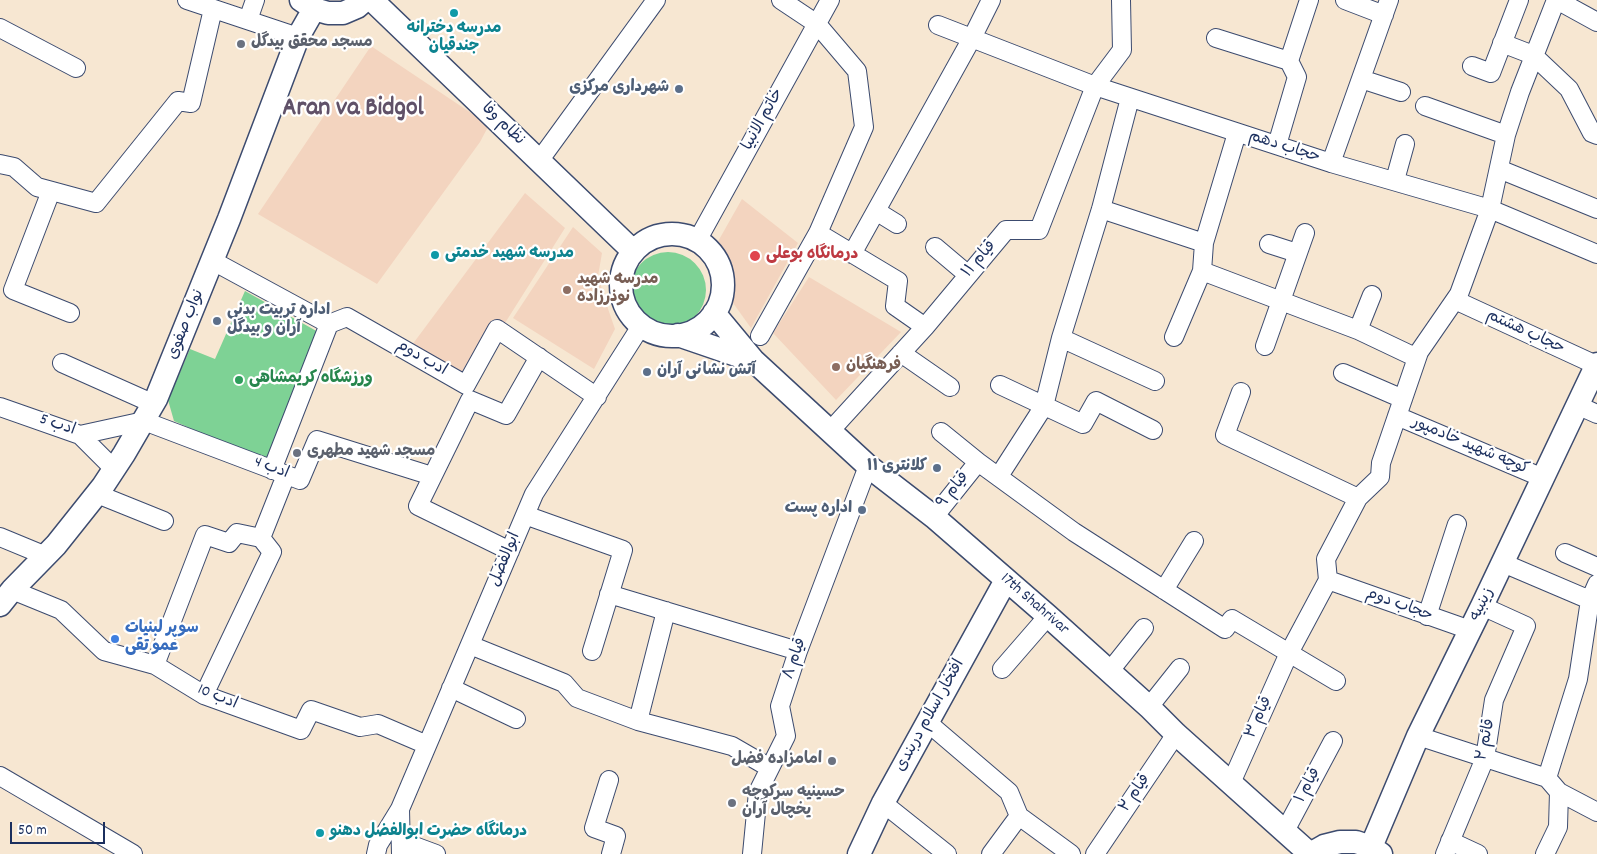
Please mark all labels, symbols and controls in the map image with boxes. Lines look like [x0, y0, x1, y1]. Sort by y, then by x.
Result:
marker: مدرسه دخترانه جندقیان [448, 7, 460, 19]
place label: مدرسه دخترانه جندقیان [406, 20, 502, 58]
place label: مسجد محقق بیدگل [251, 34, 372, 54]
marker: مسجد محقق بیدگل [235, 38, 247, 50]
place label: شهرداری مرکزی [569, 79, 669, 99]
marker: شهرداری مرکزی [673, 83, 685, 95]
street label: خاتم الانبیا [739, 86, 789, 154]
district label: Aran va Bidgol [282, 94, 424, 126]
street label: نظام وفا [476, 100, 528, 150]
street label: حجاب دهم [1246, 127, 1322, 169]
street label: قیام ۱۱ [959, 238, 1001, 282]
place label: مدرسه شهید خدمتی [445, 245, 574, 265]
place label: درمانگاه بوعلی [766, 246, 858, 266]
marker: مدرسه شهید خدمتی [429, 249, 441, 261]
marker: درمانگاه بوعلی [748, 249, 762, 263]
place label: مدرسه شهید نوذرزاده [577, 271, 659, 309]
marker: مدرسه شهید نوذرزاده [561, 284, 573, 296]
street label: نواب صفوی [164, 287, 210, 363]
place label: اداره تربیت بدنی آران و بیدگل [227, 302, 330, 340]
street label: حجاب هشتم [1483, 307, 1567, 359]
marker: اداره تربیت بدنی آران و بیدگل [211, 315, 223, 327]
street label: ادب دوم [392, 337, 450, 381]
place label: فرهنگیان [846, 357, 901, 377]
marker: فرهنگیان [830, 361, 842, 373]
place label: آتش نشانی آران [657, 362, 756, 382]
marker: آتش نشانی آران [641, 366, 653, 378]
place label: ورزشگاه کریمشاهی [249, 370, 373, 390]
marker: ورزشگاه کریمشاهی [233, 374, 245, 386]
street label: ادب 5 [36, 411, 78, 441]
street label: کوچه شهید خادمپور [1409, 414, 1531, 480]
place label: مسجد شهید مطهری [307, 443, 435, 463]
marker: مسجد شهید مطهری [291, 447, 303, 459]
street label: ادب 4 [251, 454, 291, 484]
place label: کلانتری ۱۱ [867, 458, 927, 478]
marker: کلانتری ۱۱ [931, 462, 943, 474]
street label: قیام ۹ [934, 469, 974, 513]
place label: اداره پست [785, 500, 852, 520]
marker: اداره پست [856, 504, 868, 516]
street label: ابوالفضل [486, 530, 526, 590]
street label: 17th Shahrivar [996, 570, 1072, 640]
street label: حجاب دوم [1363, 585, 1435, 627]
street label: زینبیه [1467, 585, 1499, 625]
place label: سوپر لبنیات عمو تقی [125, 620, 199, 658]
marker: سوپر لبنیات عمو تقی [109, 633, 121, 645]
street label: قیام ۸ [780, 636, 812, 682]
street label: افتخار اسلام دربندی [892, 656, 970, 776]
street label: ادب 10 [194, 681, 240, 715]
street label: قیام ۳ [1242, 694, 1278, 742]
street label: قائم ۲ [1473, 717, 1501, 763]
place label: امامزاده فضل [731, 751, 822, 771]
marker: امامزاده فضل [826, 755, 838, 767]
street label: قیام ۱ [1292, 765, 1326, 807]
street label: قیام ۲ [1116, 771, 1156, 817]
place label: حسینیه سرکوچه یخچال آران [742, 784, 845, 822]
marker: حسینیه سرکوچه یخچال آران [726, 797, 738, 809]
scale bar [12, 812, 108, 844]
text: 50 m [18, 820, 47, 842]
place label: درمانگاه حضرت ابوالفضل دهنو [330, 823, 527, 843]
marker: درمانگاه حضرت ابوالفضل دهنو [314, 827, 326, 839]

